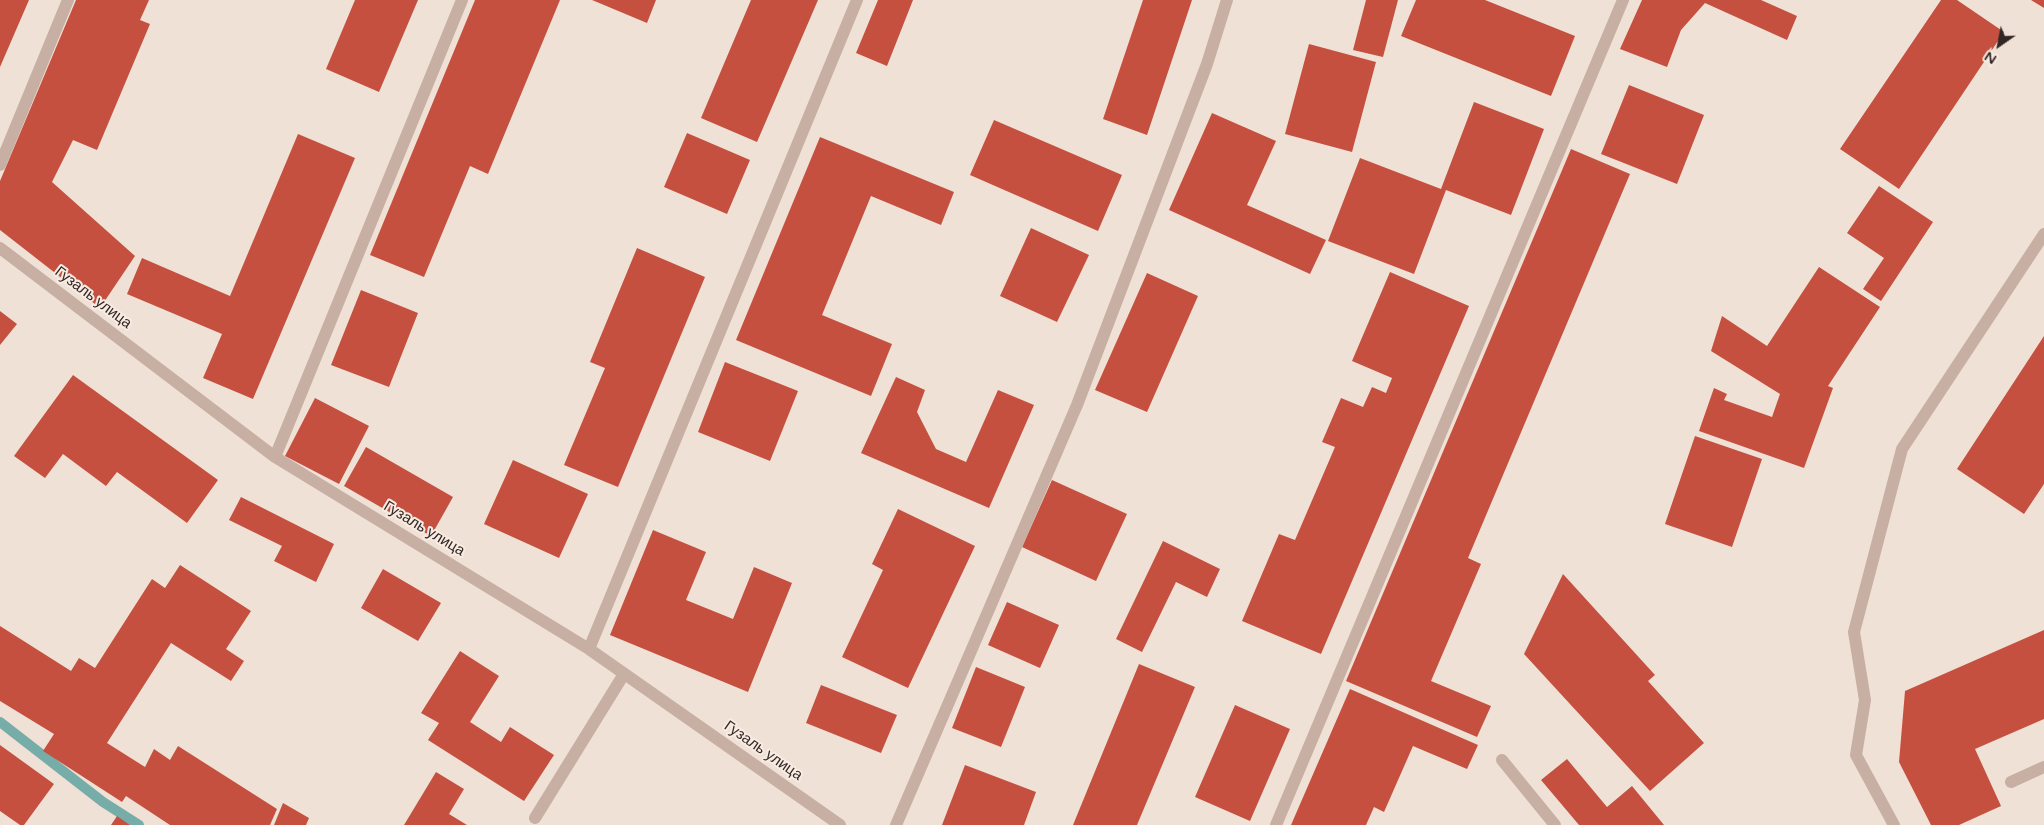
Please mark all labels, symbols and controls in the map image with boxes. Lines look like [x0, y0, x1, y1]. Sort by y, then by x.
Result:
north arrow [1974, 20, 2024, 70]
text: N [1981, 48, 2000, 68]
street label: Гузаль улица [51, 263, 135, 333]
street label: Гузаль улица [380, 498, 468, 560]
street label: Гузаль улица [720, 717, 806, 785]

